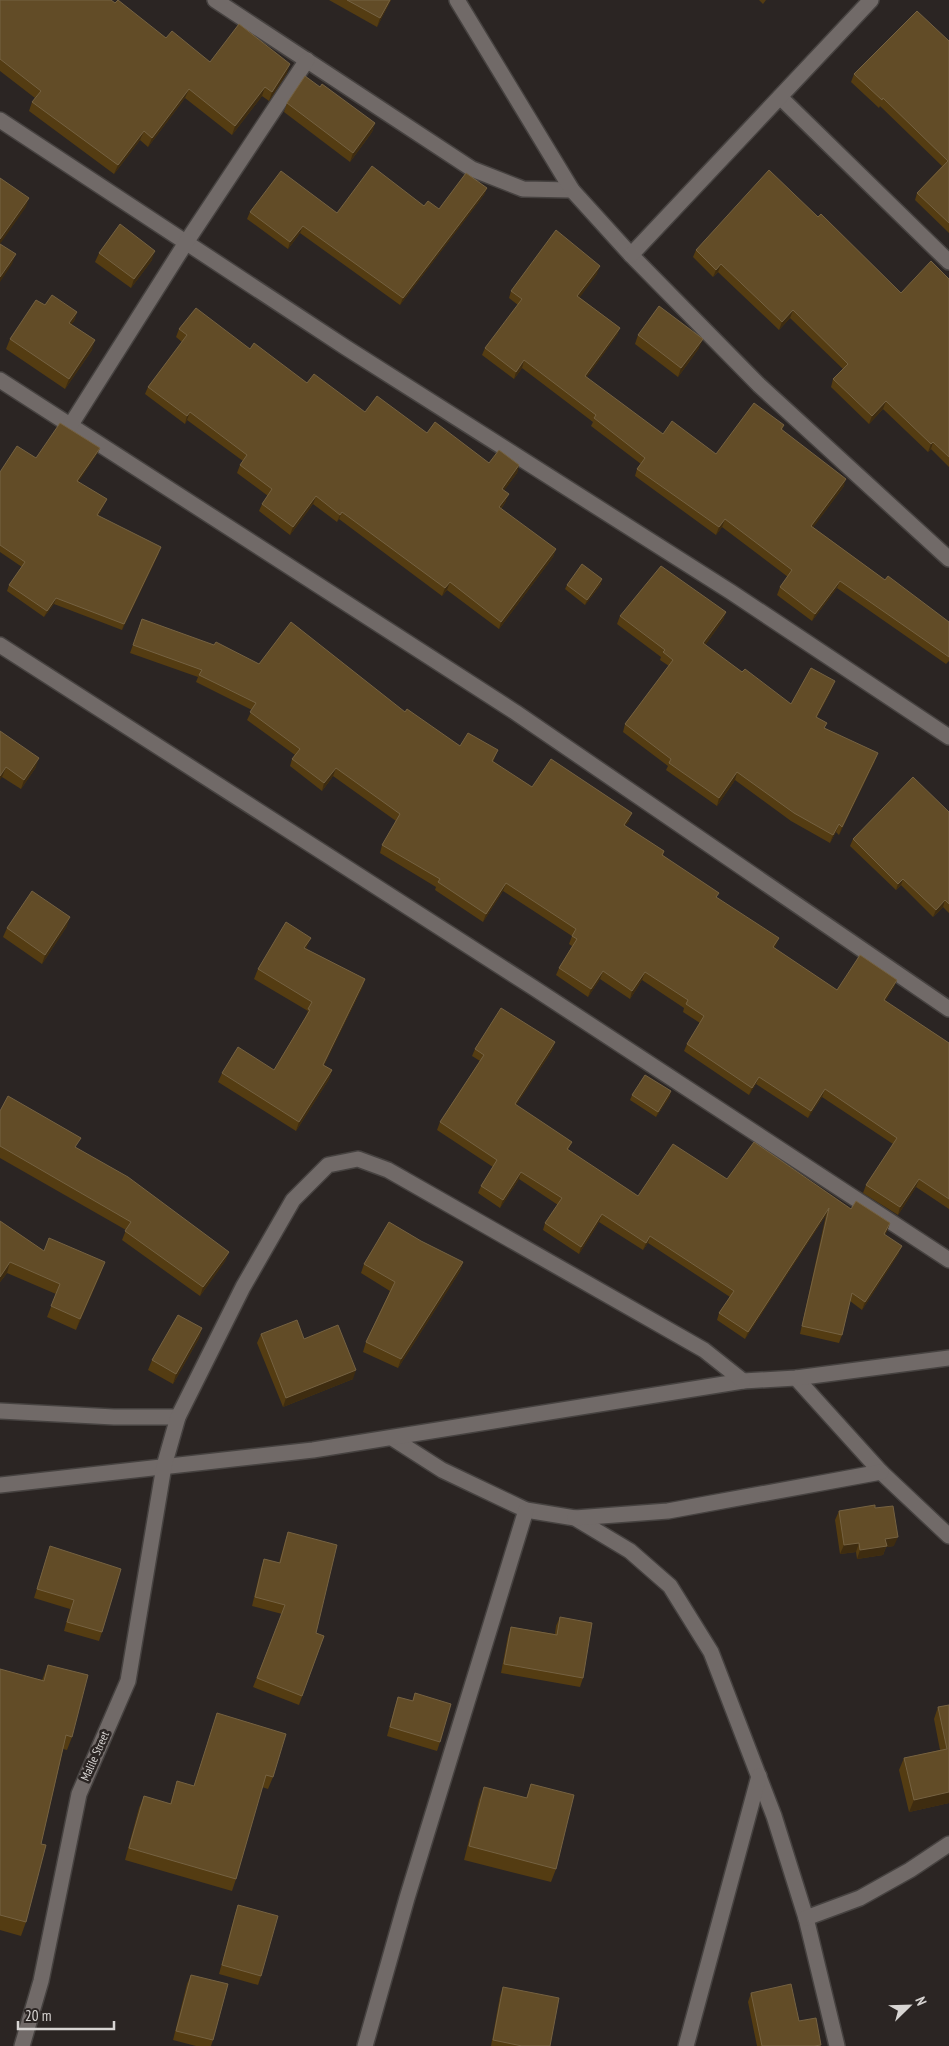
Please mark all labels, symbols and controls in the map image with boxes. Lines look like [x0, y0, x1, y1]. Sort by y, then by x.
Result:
street label: Malile Street [77, 1728, 112, 1783]
north arrow [884, 1981, 934, 2031]
text: N [911, 1994, 931, 2008]
scale bar [18, 1998, 114, 2030]
text: 20 m [25, 2006, 51, 2025]

